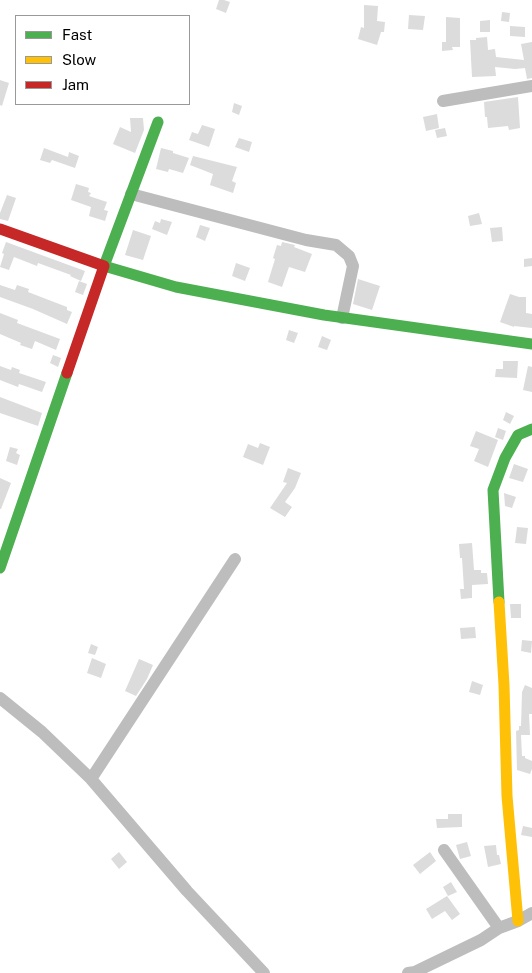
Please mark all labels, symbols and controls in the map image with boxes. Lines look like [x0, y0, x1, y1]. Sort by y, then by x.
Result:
legend [15, 15, 190, 105]
text: Fast [62, 26, 92, 43]
text: Slow [62, 51, 96, 68]
text: Jam [62, 76, 89, 93]

